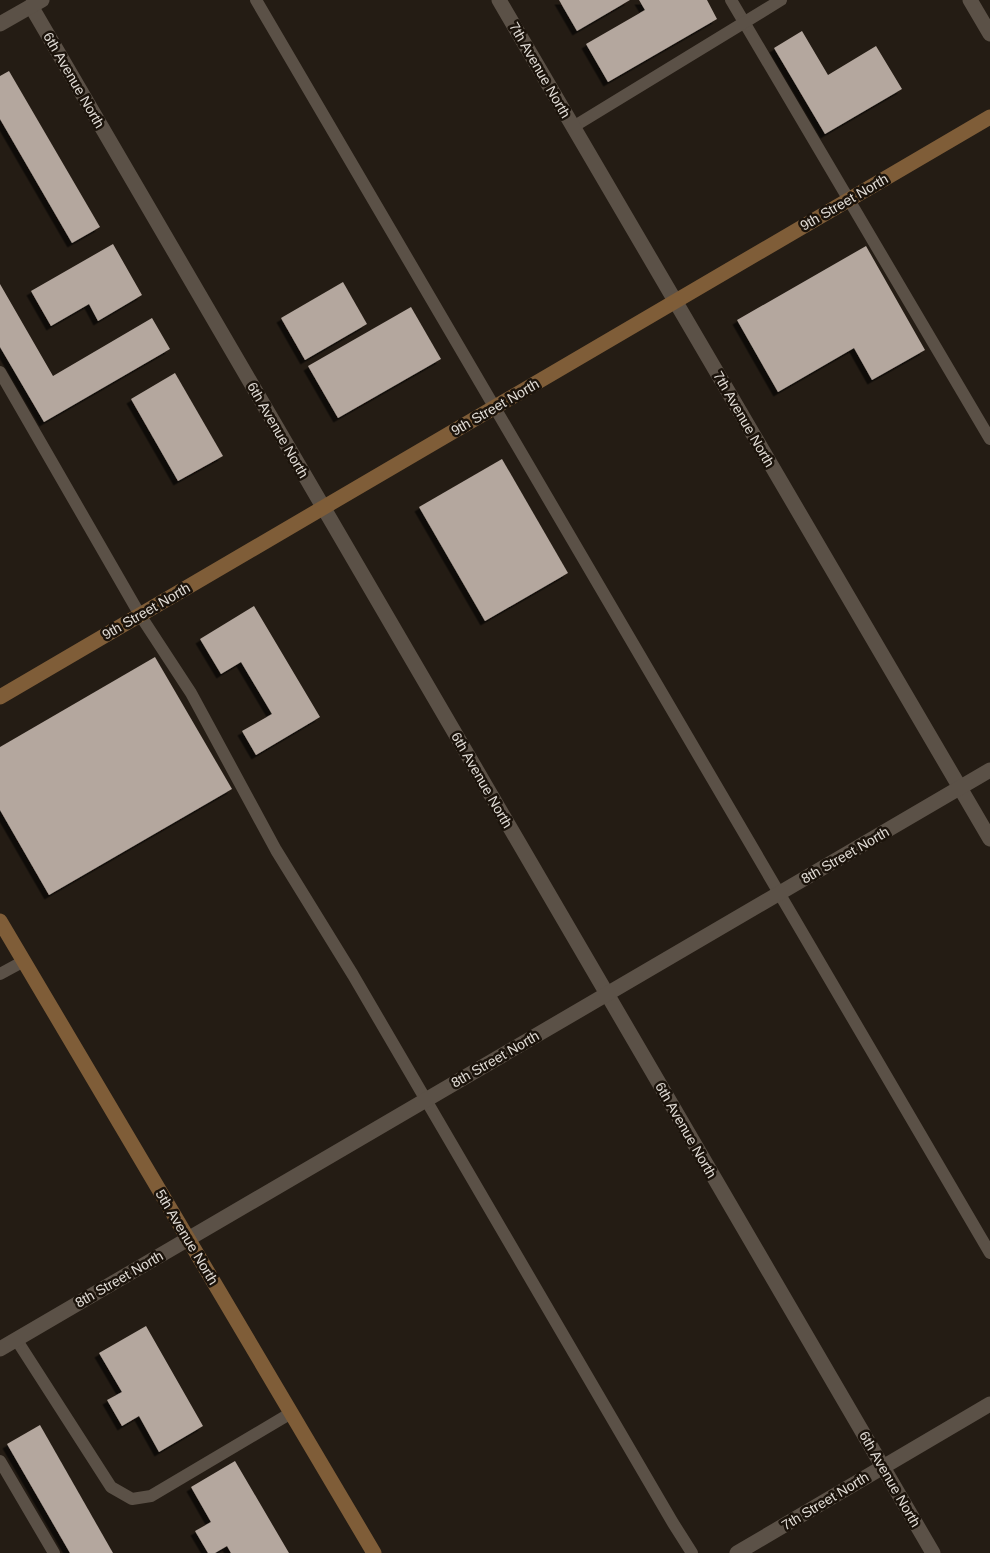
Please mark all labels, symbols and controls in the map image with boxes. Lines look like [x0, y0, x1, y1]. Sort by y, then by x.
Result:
street label: 7th Avenue North [506, 19, 574, 121]
street label: 6th Avenue North [40, 29, 108, 131]
street label: 9th Street North [797, 170, 891, 234]
street label: 7th Avenue North [710, 368, 778, 470]
street label: 9th Street North [448, 375, 542, 439]
street label: 6th Avenue North [244, 379, 312, 481]
street label: 9th Street North [99, 579, 193, 643]
street label: 6th Avenue North [448, 729, 516, 831]
street label: 8th Street North [798, 823, 892, 887]
street label: 8th Street North [448, 1027, 542, 1091]
street label: 6th Avenue North [652, 1079, 720, 1181]
street label: 5th Avenue North [152, 1187, 222, 1287]
street label: 8th Street North [72, 1247, 166, 1311]
street label: 6th Avenue North [856, 1428, 924, 1530]
street label: 7th Street North [779, 1469, 871, 1533]

